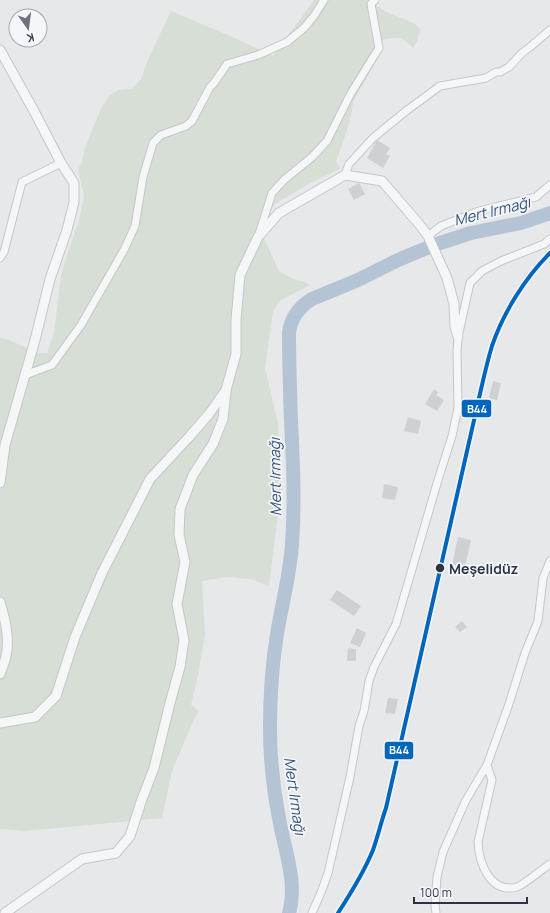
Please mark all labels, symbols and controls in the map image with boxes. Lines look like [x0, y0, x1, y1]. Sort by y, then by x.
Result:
north arrow [8, 8, 48, 48]
text: K [24, 30, 36, 47]
water label: Mert Irmağı [452, 191, 534, 231]
line badge: B44 [461, 399, 492, 418]
text: B44 [467, 401, 487, 416]
water label: Mert Irmağı [264, 436, 286, 516]
place label: Meşelidüz [449, 559, 518, 578]
marker: Meşelidüz [434, 562, 446, 574]
line badge: B44 [384, 741, 414, 760]
text: B44 [389, 742, 409, 757]
water label: Mert Irmağı [279, 756, 311, 838]
scale bar [414, 879, 527, 905]
text: 100 m [420, 884, 452, 901]

